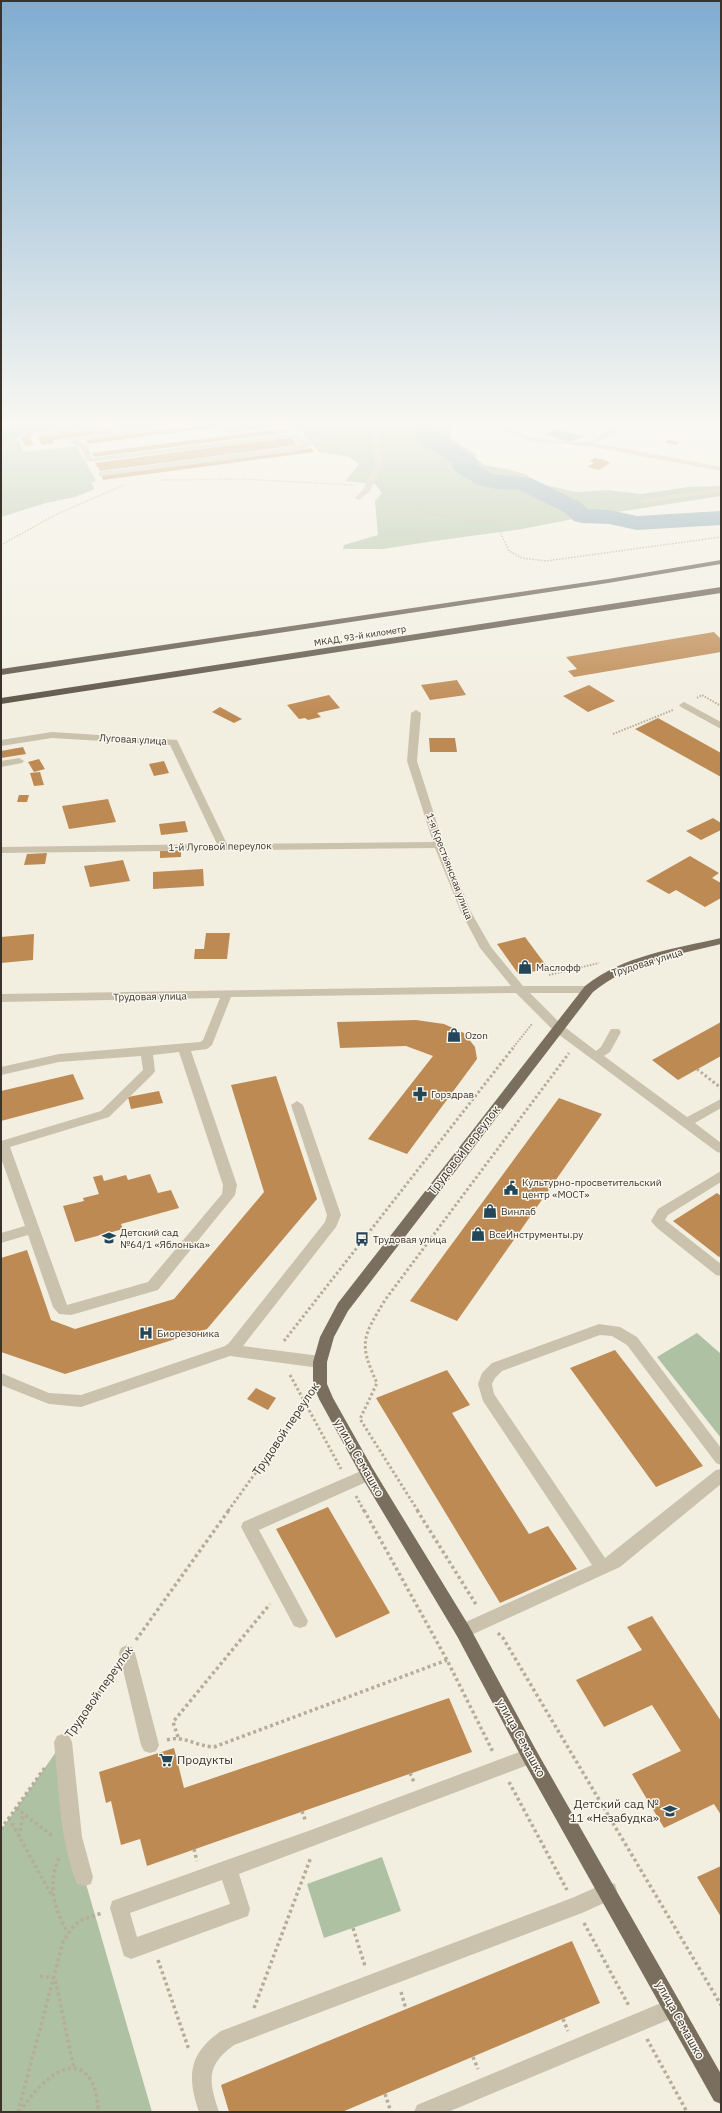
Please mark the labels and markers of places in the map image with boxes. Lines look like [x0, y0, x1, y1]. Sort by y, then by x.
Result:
shop icon: Маслофф [517, 959, 533, 975]
place label: Маслофф [536, 961, 581, 974]
shop icon: Ozon [446, 1027, 462, 1043]
place label: Ozon [465, 1029, 488, 1042]
pharmacy icon: Горздрав [412, 1086, 428, 1102]
place label: Горздрав [431, 1088, 474, 1101]
place label: Культурно-просветительский центр «МОСТ» [522, 1176, 662, 1201]
public building icon: Культурно-просветительский центр «МОСТ» [503, 1180, 519, 1196]
shop icon: Винлаб [482, 1203, 498, 1219]
place label: Винлаб [501, 1205, 536, 1218]
place label: Детский сад №64/1 «Яблонька» [120, 1226, 210, 1251]
shop icon: ВсеИнструменты.ру [470, 1226, 486, 1242]
place label: ВсеИнструменты.ру [489, 1228, 583, 1241]
school or university icon: Детский сад №64/1 «Яблонька» [101, 1230, 117, 1246]
bus stop icon: Трудовая улица [354, 1231, 370, 1247]
place label: Трудовая улица [373, 1233, 447, 1246]
hospital icon: Биорезоника [138, 1325, 154, 1341]
place label: Биорезоника [157, 1327, 220, 1340]
supermarket icon: Продукты [158, 1752, 174, 1768]
place label: Продукты [177, 1752, 233, 1767]
place label: Детский сад № 11 «Незабудка» [569, 1796, 659, 1825]
school or university icon: Детский сад № 11 «Незабудка» [662, 1803, 678, 1819]

